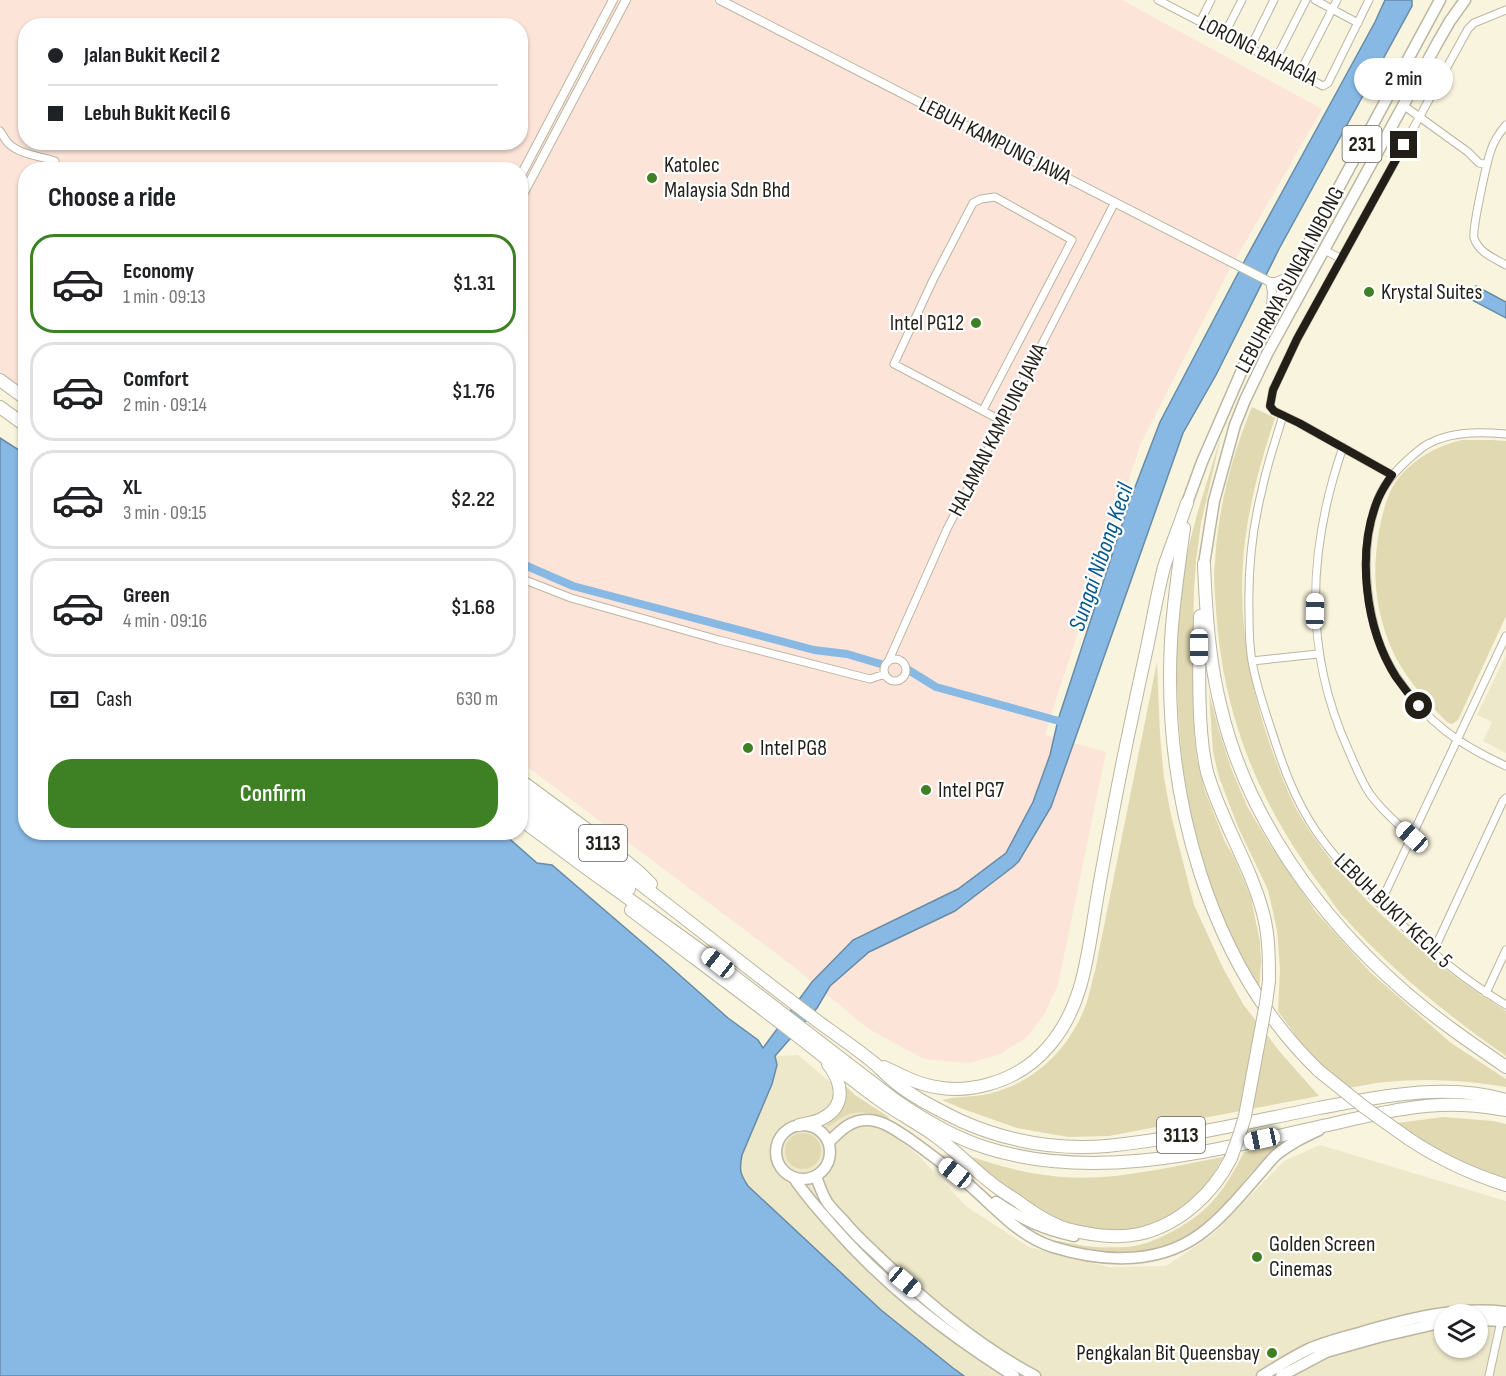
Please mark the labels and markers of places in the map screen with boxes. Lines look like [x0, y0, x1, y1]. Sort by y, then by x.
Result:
place label: Katolec Malaysia Sdn Bhd [664, 152, 790, 204]
marker: Katolec Malaysia Sdn Bhd [645, 171, 659, 185]
place label: Krystal Suites [1381, 279, 1482, 306]
marker: Krystal Suites [1362, 285, 1376, 299]
place label: Intel PG12 [890, 310, 964, 337]
marker: Intel PG12 [969, 316, 983, 330]
place label: Intel PG8 [760, 735, 827, 762]
marker: Intel PG8 [741, 741, 755, 755]
place label: Intel PG7 [938, 777, 1004, 804]
marker: Intel PG7 [919, 783, 933, 797]
place label: Golden Screen Cinemas [1269, 1231, 1375, 1283]
marker: Golden Screen Cinemas [1250, 1250, 1264, 1264]
place label: Pengkalan Bit Queensbay [1076, 1340, 1260, 1367]
marker: Pengkalan Bit Queensbay [1265, 1346, 1279, 1360]

